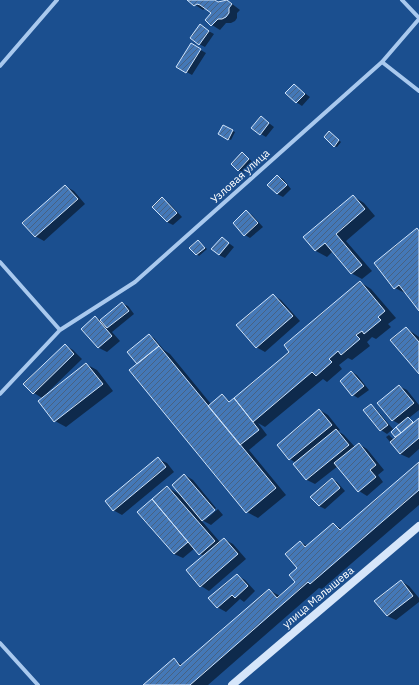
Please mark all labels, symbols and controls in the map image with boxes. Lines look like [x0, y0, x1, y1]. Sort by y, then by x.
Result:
street label: Узловая улица [208, 146, 273, 206]
street label: улица Малышева [279, 563, 357, 631]

